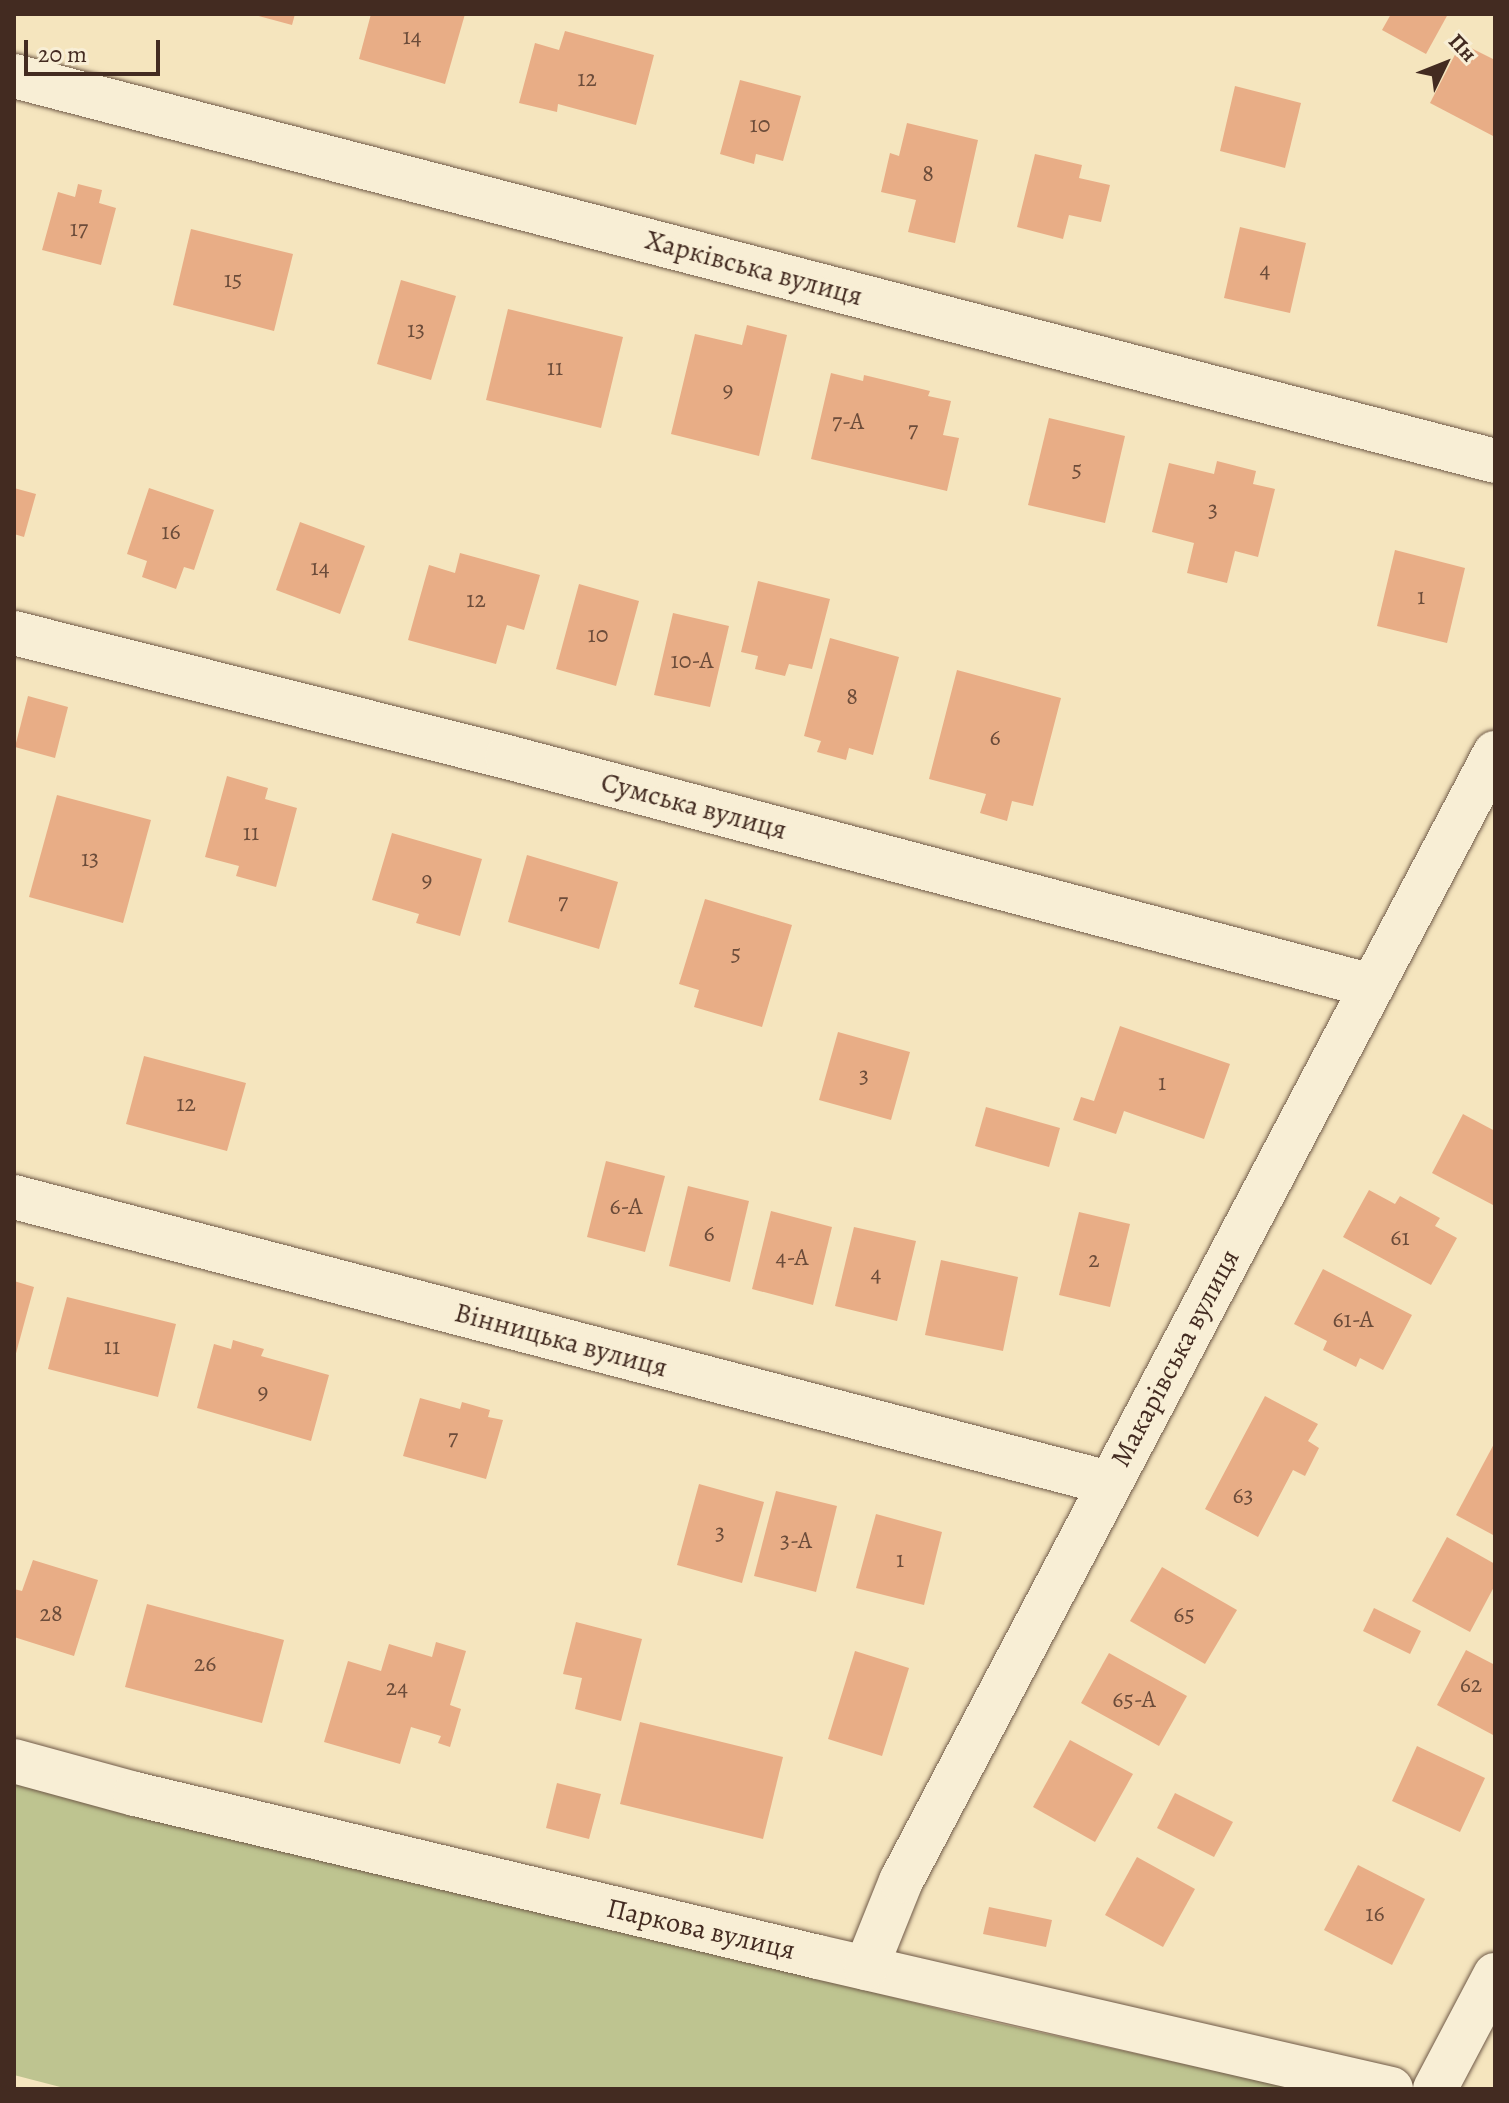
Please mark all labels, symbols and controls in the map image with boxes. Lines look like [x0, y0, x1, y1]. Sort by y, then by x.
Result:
house number: 14 [402, 23, 422, 51]
scale bar [28, 24, 164, 74]
north arrow [1405, 24, 1485, 104]
text: Пн [1442, 27, 1483, 68]
text: 20 m [38, 38, 87, 70]
house number: 12 [577, 65, 597, 93]
house number: 10 [750, 111, 770, 139]
house number: 8 [922, 160, 934, 188]
house number: 17 [70, 215, 88, 243]
street label: Харківська вулиця [642, 223, 866, 313]
house number: 4 [1260, 256, 1270, 284]
house number: 15 [224, 266, 242, 294]
house number: 13 [407, 316, 425, 344]
house number: 11 [547, 354, 563, 382]
house number: 9 [723, 376, 733, 404]
house number: 7-А [832, 408, 864, 436]
house number: 7 [908, 416, 918, 444]
house number: 5 [1072, 456, 1082, 484]
house number: 3 [1208, 496, 1218, 524]
house number: 16 [161, 518, 181, 546]
house number: 14 [310, 554, 330, 582]
house number: 1 [1417, 583, 1425, 611]
house number: 12 [466, 586, 486, 614]
house number: 10 [588, 621, 608, 649]
house number: 10-А [671, 647, 713, 675]
house number: 8 [846, 683, 858, 711]
house number: 6 [989, 724, 1001, 752]
street label: Сумська вулиця [597, 765, 791, 847]
house number: 11 [243, 819, 259, 847]
house number: 13 [81, 845, 99, 873]
house number: 9 [422, 866, 432, 894]
house number: 7 [558, 888, 568, 916]
house number: 5 [731, 940, 741, 968]
house number: 3 [859, 1062, 869, 1090]
house number: 1 [1158, 1069, 1166, 1097]
house number: 12 [176, 1090, 196, 1118]
house number: 6-А [609, 1193, 643, 1221]
house number: 6 [703, 1220, 715, 1248]
house number: 61 [1390, 1224, 1410, 1252]
house number: 4-А [776, 1244, 808, 1272]
street label: Макарівська вулиця [1104, 1244, 1246, 1472]
house number: 2 [1088, 1246, 1100, 1274]
house number: 4 [871, 1260, 881, 1288]
street label: Вінницька вулиця [451, 1295, 671, 1385]
house number: 61-А [1332, 1306, 1374, 1334]
house number: 11 [104, 1333, 120, 1361]
house number: 9 [258, 1378, 268, 1406]
house number: 7 [448, 1424, 458, 1452]
house number: 63 [1232, 1482, 1254, 1510]
house number: 3 [715, 1519, 725, 1547]
house number: 3-А [780, 1527, 812, 1555]
house number: 1 [896, 1546, 904, 1574]
house number: 28 [39, 1600, 63, 1628]
house number: 65 [1173, 1601, 1195, 1629]
house number: 26 [194, 1650, 216, 1678]
house number: 62 [1460, 1671, 1482, 1699]
house number: 24 [386, 1674, 408, 1702]
house number: 65-А [1112, 1686, 1156, 1714]
street label: Паркова вулиця [604, 1891, 798, 1967]
house number: 16 [1365, 1900, 1385, 1928]

